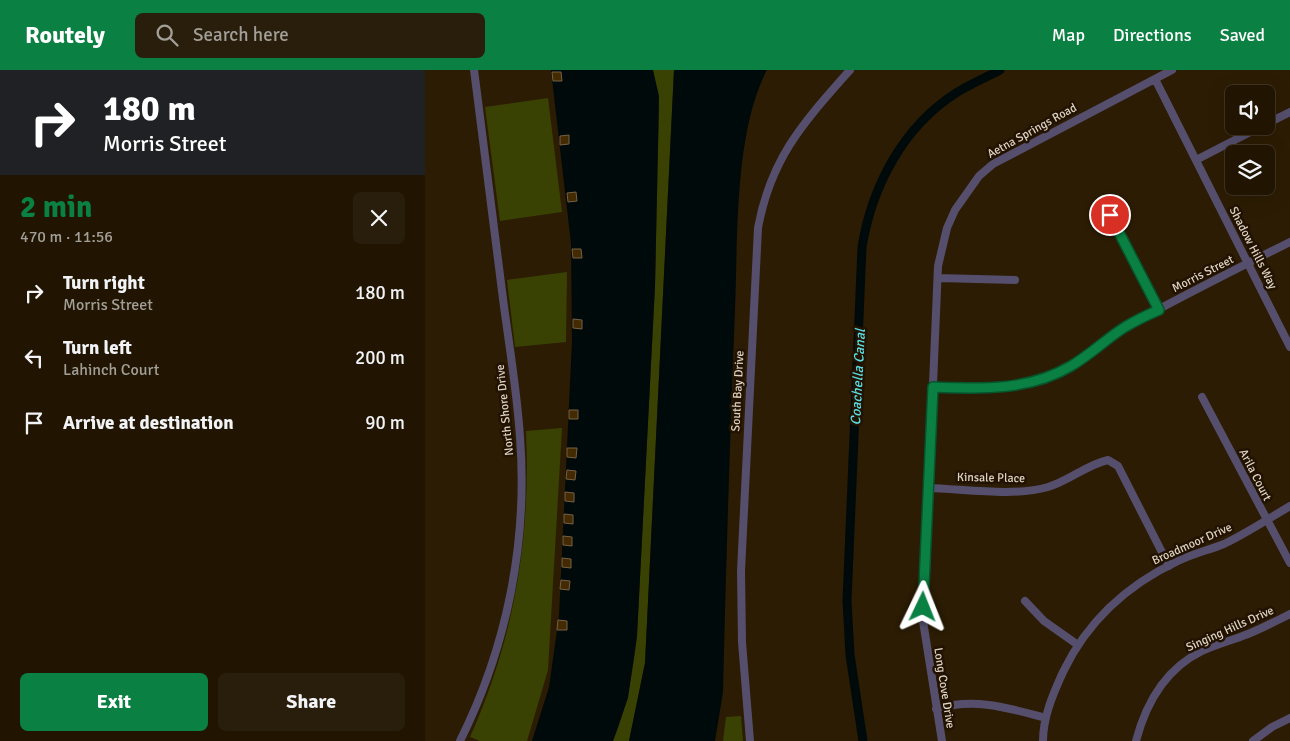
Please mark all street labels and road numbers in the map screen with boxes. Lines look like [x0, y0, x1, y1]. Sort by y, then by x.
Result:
street label: Aetna Springs Road [985, 100, 1079, 162]
street label: Shadow Hills Way [1226, 204, 1280, 292]
street label: Morris Street [1170, 252, 1236, 296]
street label: South Bay Drive [728, 350, 748, 432]
street label: North Shore Drive [493, 364, 517, 456]
street label: Arila Court [1236, 447, 1274, 503]
street label: Kinsale Place [957, 470, 1025, 486]
street label: Broadmoor Drive [1150, 520, 1234, 568]
street label: Singing Hills Drive [1184, 603, 1276, 655]
street label: Long Cove Drive [930, 646, 958, 730]

